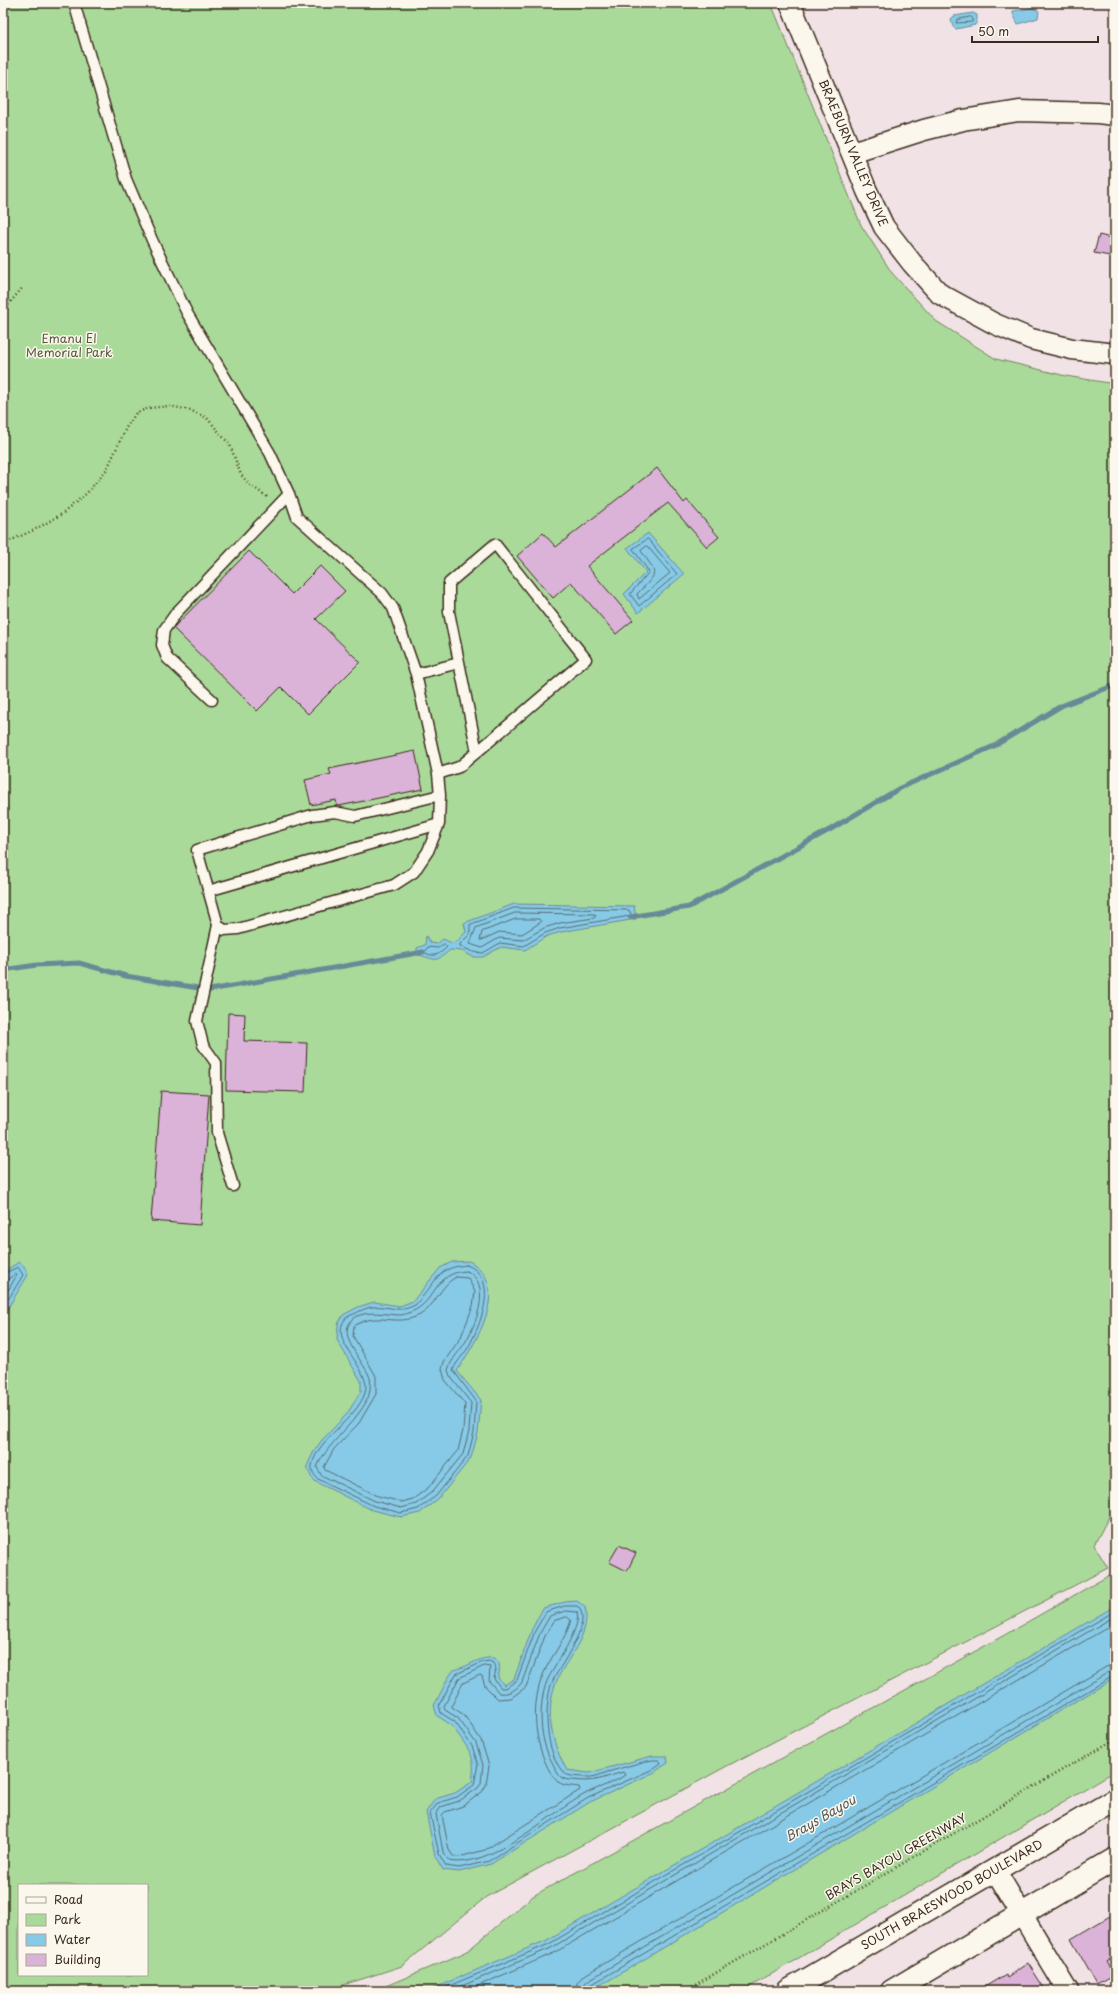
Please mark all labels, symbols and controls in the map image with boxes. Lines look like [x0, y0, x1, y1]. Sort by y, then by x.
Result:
scale bar [972, 18, 1098, 44]
text: 50 m [978, 22, 1009, 40]
street label: BRAEBURN VALLEY DRIVE [815, 76, 893, 229]
park label: Emanu El Memorial Park [26, 329, 112, 361]
water label: Brays Bayou [781, 1789, 860, 1846]
street label: BRAYS BAYOU GREENWAY [821, 1808, 970, 1904]
street label: SOUTH BRAESWOOD BOULEVARD [857, 1835, 1046, 1954]
legend [18, 1884, 148, 1976]
text: Road [54, 1890, 83, 1908]
text: Park [54, 1910, 81, 1928]
text: Water [54, 1930, 91, 1948]
text: Building [54, 1950, 101, 1968]

